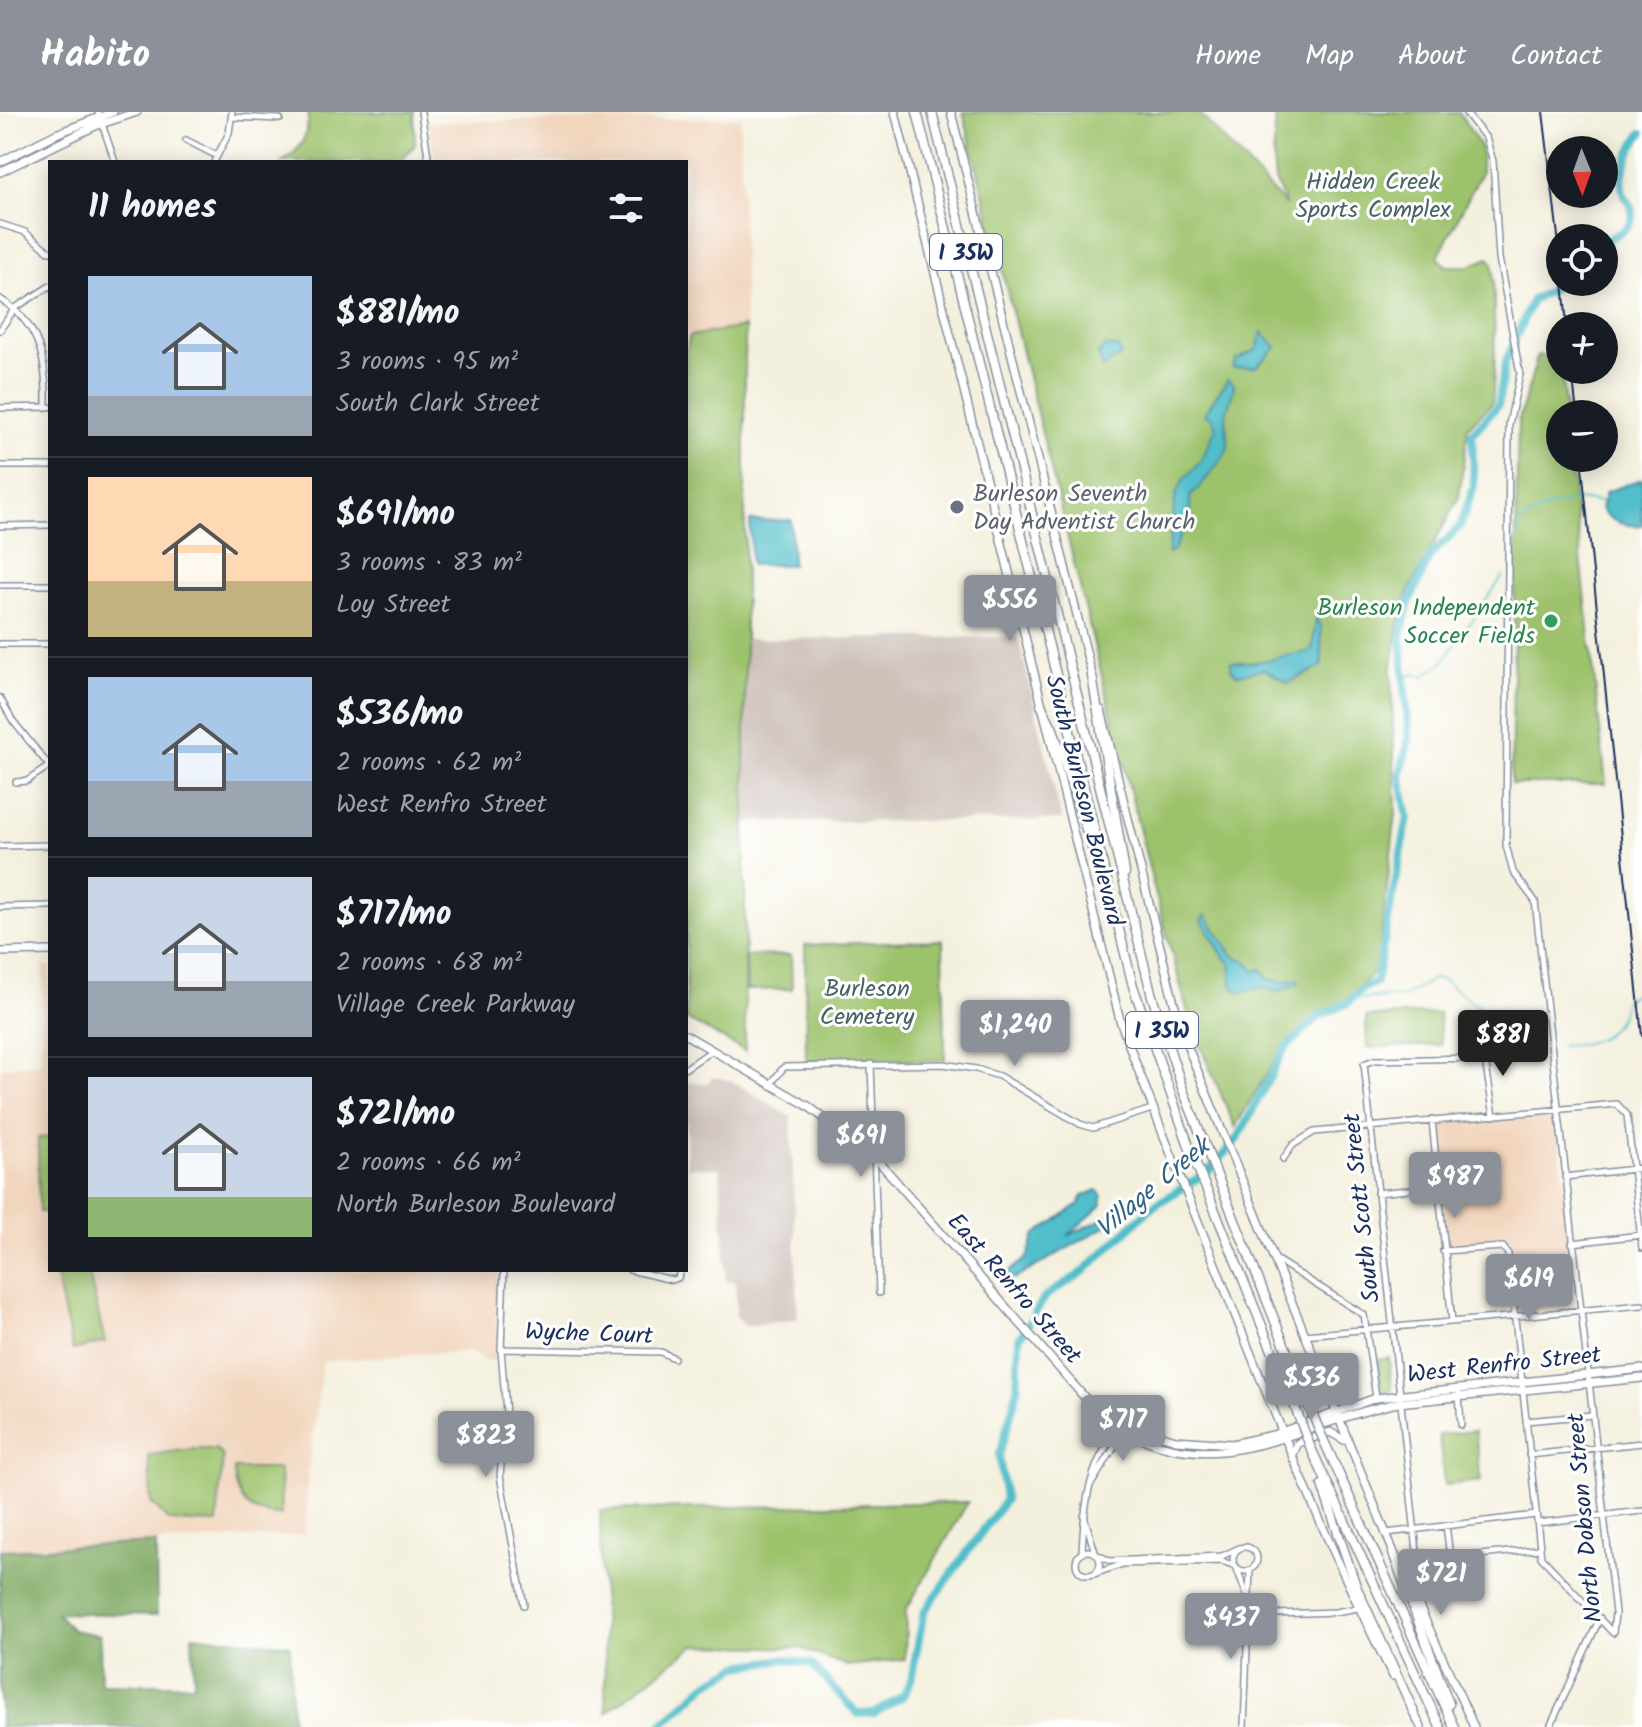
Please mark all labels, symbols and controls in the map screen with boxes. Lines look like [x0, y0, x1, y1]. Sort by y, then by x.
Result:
text: Habito [40, 26, 150, 86]
text: Home [1195, 34, 1261, 79]
text: Map [1305, 34, 1354, 79]
text: About [1398, 34, 1466, 79]
text: Contact [1510, 34, 1602, 79]
north arrow [1546, 136, 1618, 208]
map controls [1546, 136, 1618, 472]
park label: Hidden Creek Sports Complex [1296, 163, 1451, 230]
text: 11 homes [88, 181, 217, 235]
icon: filters [604, 186, 648, 230]
button: locate [1546, 224, 1618, 296]
road number: I 35W [930, 234, 1002, 270]
text: $881/mo [336, 287, 459, 341]
icon: home [152, 308, 248, 404]
button: + [1546, 312, 1618, 384]
text: 3 rooms · 95 m² [336, 341, 518, 383]
text: South Clark Street [336, 383, 540, 425]
button: − [1546, 400, 1618, 472]
place label: Burleson Seventh Day Adventist Church [973, 475, 1195, 542]
text: $691/mo [336, 488, 455, 542]
marker: Burleson Seventh Day Adventist Church [948, 498, 966, 516]
icon: home [152, 509, 248, 605]
text: 3 rooms · 83 m² [336, 542, 522, 584]
pin: $556 [963, 575, 1057, 643]
text: $556 [982, 580, 1038, 622]
text: Loy Street [336, 584, 451, 626]
place label: Burleson Independent Soccer Fields [1317, 589, 1536, 656]
marker: Burleson Independent Soccer Fields [1542, 612, 1560, 630]
street label: South Burleson Boulevard [1033, 671, 1134, 931]
text: $536/mo [336, 688, 463, 742]
icon: home [152, 709, 248, 805]
text: 2 rooms · 62 m² [336, 742, 521, 784]
text: West Renfro Street [336, 784, 547, 826]
text: $717/mo [336, 888, 451, 942]
icon: home [152, 909, 248, 1005]
text: 2 rooms · 68 m² [336, 942, 522, 984]
park label: Burleson Cemetery [820, 970, 915, 1037]
text: Village Creek Parkway [336, 984, 575, 1026]
pin: $1,240 [950, 1000, 1080, 1068]
text: $1,240 [979, 1005, 1051, 1047]
pin: $881 [1456, 1010, 1550, 1078]
road number: I 35W [1126, 1012, 1198, 1048]
text: $881 [1476, 1015, 1530, 1057]
text: $721/mo [336, 1088, 455, 1142]
icon: home [152, 1109, 248, 1205]
street label: South Scott Street [1333, 1110, 1392, 1305]
pin: $691 [814, 1111, 908, 1179]
text: $691 [836, 1116, 886, 1158]
water label: Village Creek [1086, 1125, 1223, 1249]
text: 2 rooms · 66 m² [336, 1142, 521, 1184]
pin: $987 [1408, 1152, 1502, 1220]
text: $987 [1427, 1157, 1483, 1199]
text: North Burleson Boulevard [336, 1184, 615, 1226]
street label: East Renfro Street [937, 1204, 1091, 1374]
pin: $619 [1482, 1254, 1576, 1322]
text: $619 [1504, 1259, 1554, 1301]
street label: Wyche Court [524, 1313, 654, 1356]
street label: West Renfro Street [1405, 1336, 1604, 1395]
pin: $536 [1265, 1353, 1359, 1421]
text: $536 [1284, 1358, 1340, 1400]
pin: $717 [1076, 1395, 1170, 1463]
text: $717 [1099, 1400, 1147, 1442]
pin: $823 [439, 1411, 533, 1479]
street label: North Dobson Street [1557, 1411, 1614, 1624]
text: $823 [456, 1416, 516, 1458]
pin: $721 [1394, 1549, 1488, 1617]
text: $721 [1416, 1554, 1466, 1596]
pin: $437 [1184, 1593, 1278, 1661]
text: $437 [1203, 1598, 1259, 1640]

